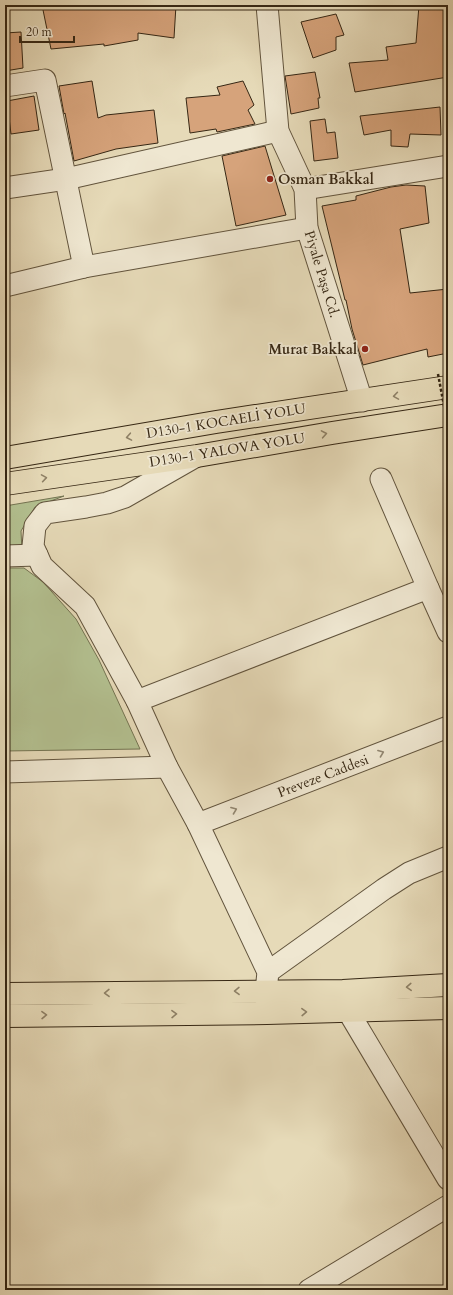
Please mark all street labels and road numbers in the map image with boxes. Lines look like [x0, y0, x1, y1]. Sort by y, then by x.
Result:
street label: Piyale Paşa Cd. [300, 228, 344, 320]
street label: D130-1 KOCAELİ YOLU [145, 399, 308, 443]
street label: D130-1 YALOVA YOLU [148, 428, 307, 472]
street label: Preveze Caddesi [275, 750, 371, 802]

